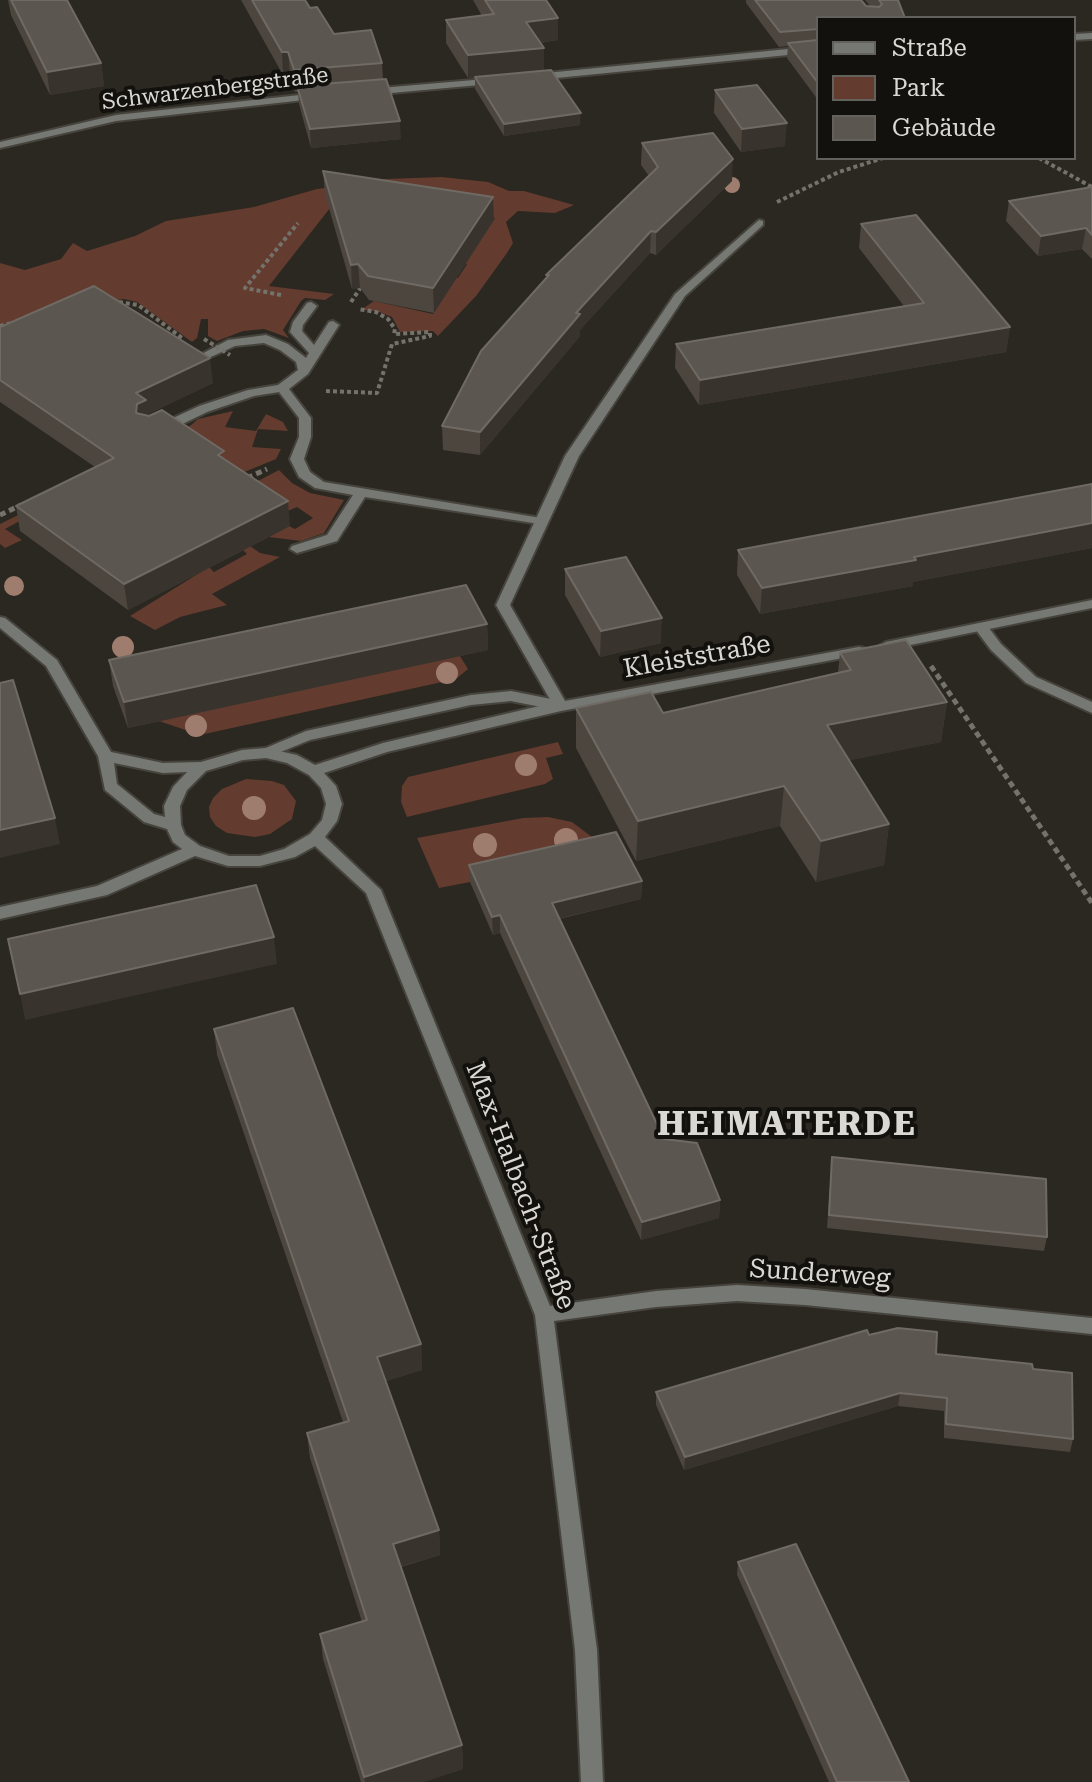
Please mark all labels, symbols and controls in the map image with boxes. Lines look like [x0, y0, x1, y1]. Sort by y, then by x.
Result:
legend [816, 16, 1076, 160]
text: Straße [892, 34, 967, 62]
street label: Schwarzenbergstraße [100, 62, 330, 116]
text: Park [892, 74, 945, 102]
text: Gebäude [892, 114, 996, 142]
street label: Kleiststraße [621, 629, 773, 685]
street label: Max-Halbach-Straße [458, 1058, 582, 1314]
district label: HEIMATERDE [657, 1105, 917, 1145]
street label: Sunderweg [748, 1254, 892, 1294]

